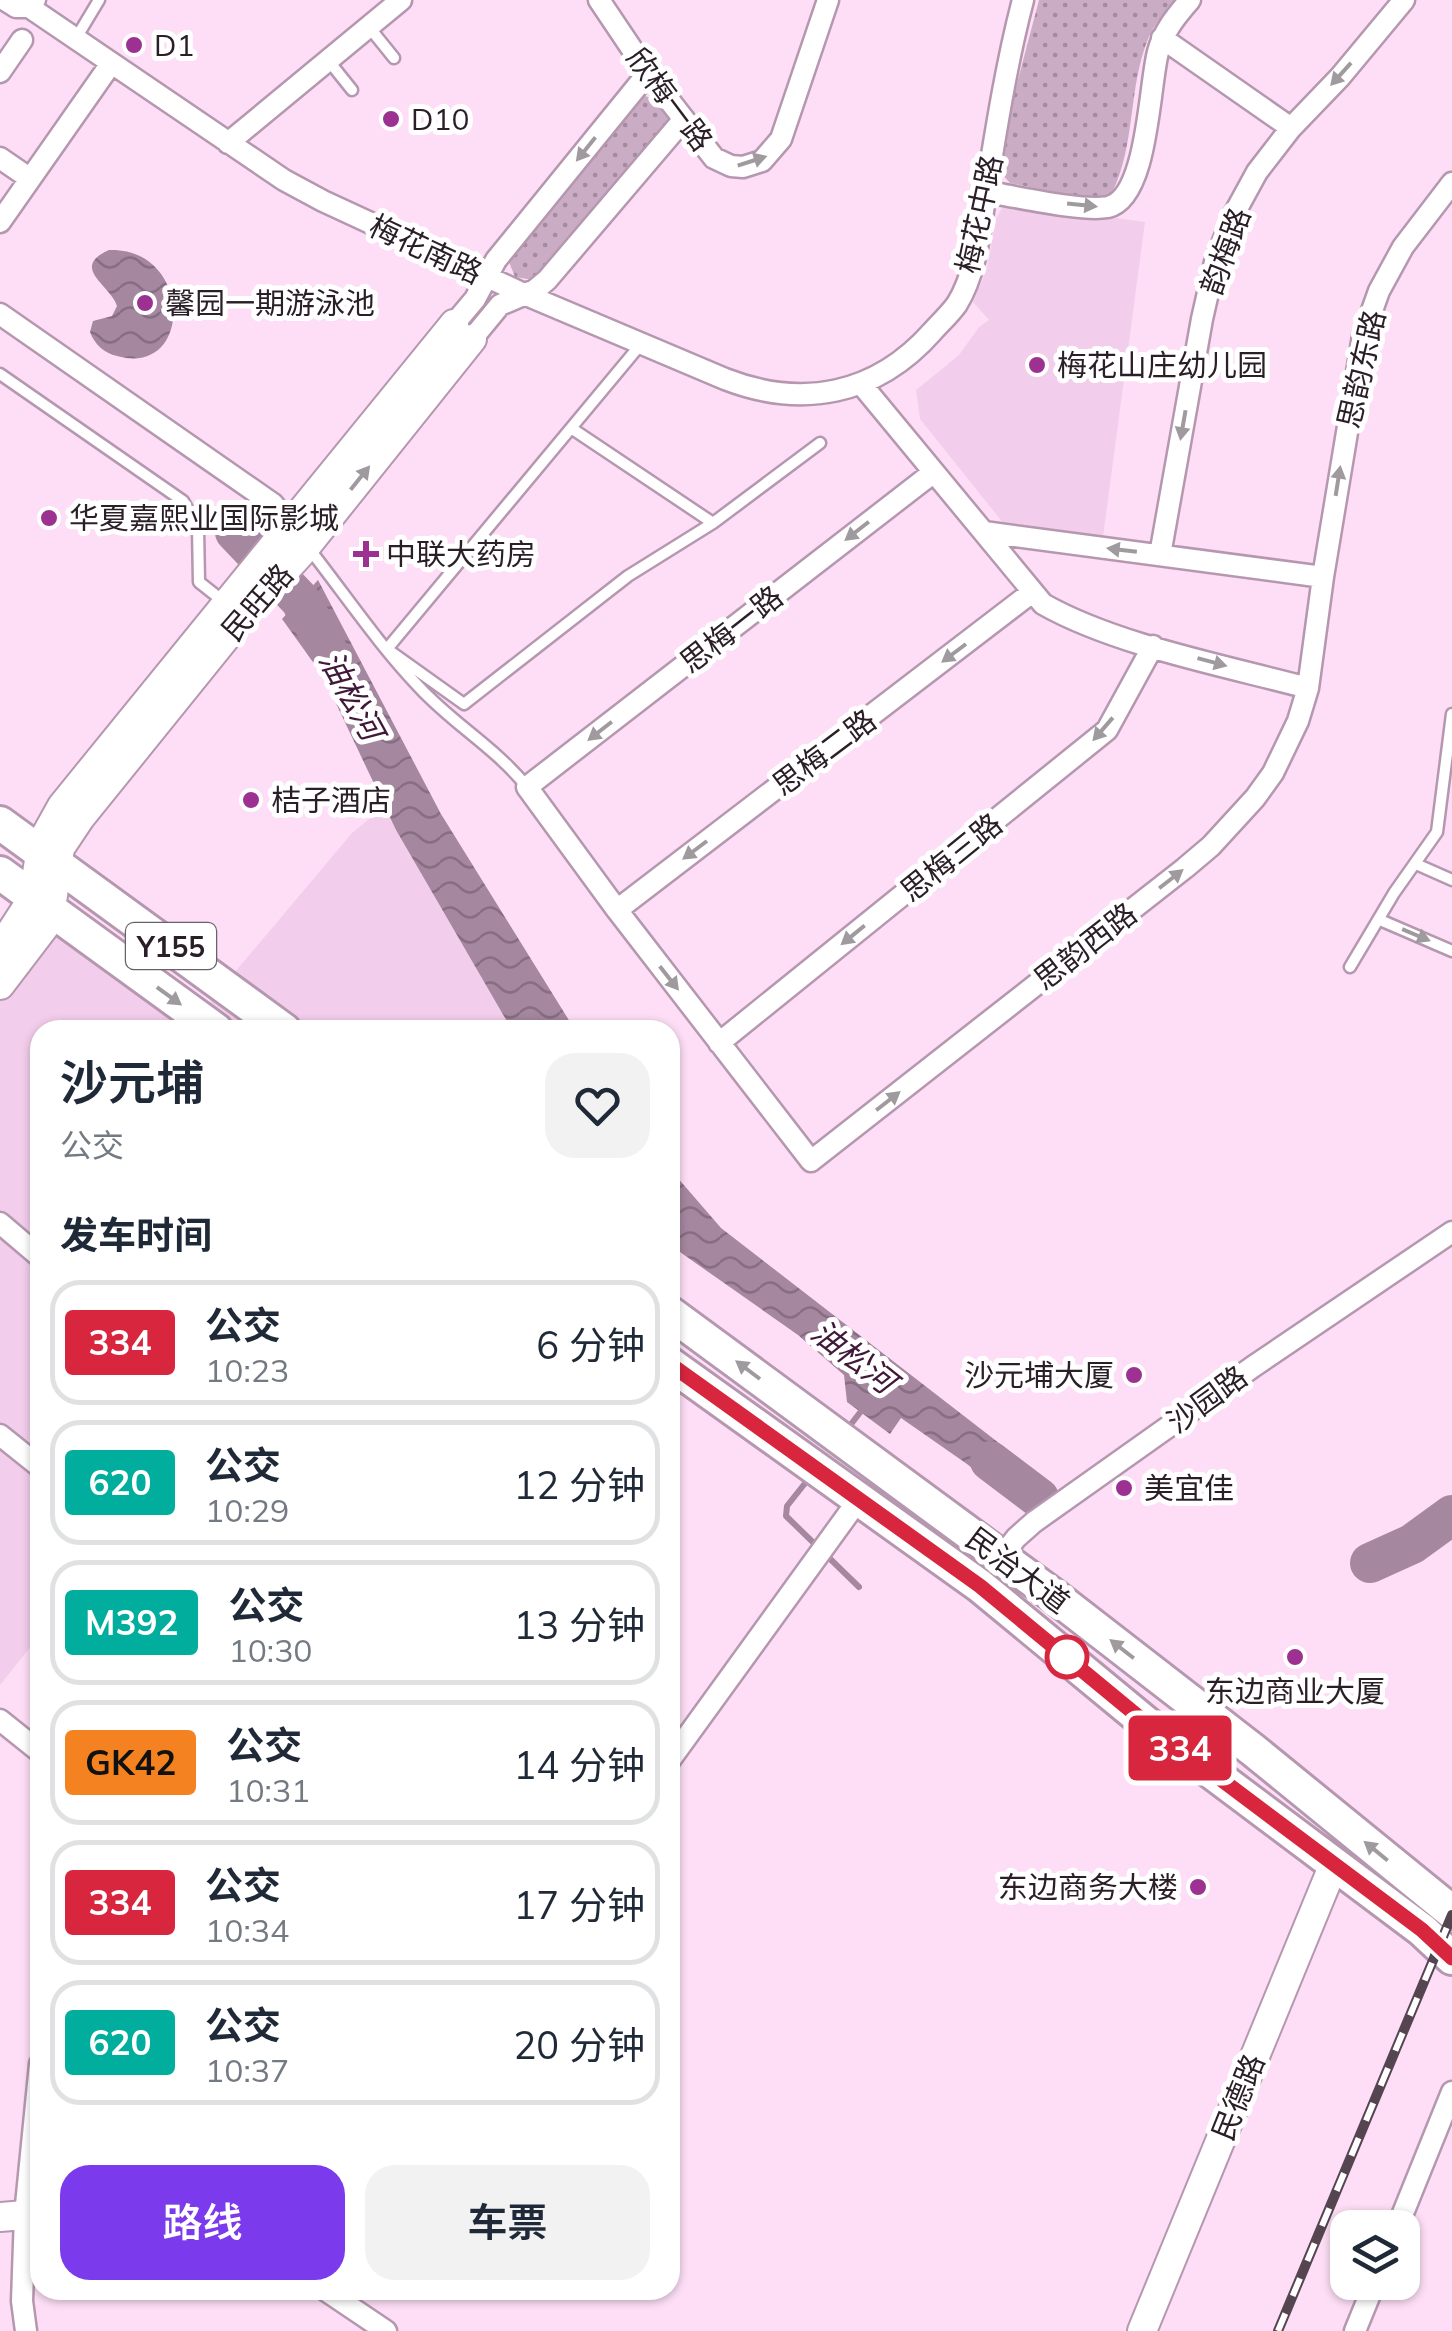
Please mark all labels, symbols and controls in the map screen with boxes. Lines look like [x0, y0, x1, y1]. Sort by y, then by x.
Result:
place label: D1 [154, 26, 194, 64]
marker: D1 [123, 34, 145, 56]
street label: 欣梅一路 [619, 40, 721, 158]
one-way arrow [1330, 62, 1352, 87]
place label: D10 [411, 100, 469, 138]
marker: D10 [380, 108, 402, 130]
one-way arrow [576, 136, 597, 161]
street label: 梅花中路 [948, 151, 1010, 277]
one-way arrow [737, 153, 767, 168]
one-way arrow [1067, 197, 1099, 213]
street label: 韵梅路 [1192, 202, 1258, 300]
street label: 梅花南路 [364, 206, 488, 292]
place label: 馨园一期游泳池 [165, 284, 375, 322]
marker: 馨园一期游泳池 [134, 292, 156, 314]
street label: 思韵东路 [1329, 306, 1393, 432]
place label: 梅花山庄幼儿园 [1057, 346, 1267, 384]
marker: 梅花山庄幼儿园 [1026, 354, 1048, 376]
one-way arrow [1175, 410, 1190, 442]
one-way arrow [1331, 464, 1347, 496]
one-way arrow [349, 465, 370, 491]
place label: 华夏嘉熙业国际影城 [69, 499, 339, 537]
marker: 华夏嘉熙业国际影城 [38, 507, 60, 529]
one-way arrow [844, 521, 870, 541]
place label: 中联大药房 [386, 535, 536, 573]
one-way arrow [1105, 541, 1137, 557]
marker: 中联大药房 [355, 543, 377, 565]
street label: 民旺路 [213, 556, 301, 648]
street label: 思梅一路 [672, 577, 790, 681]
one-way arrow [941, 642, 967, 662]
water label: 油松河 [311, 643, 396, 752]
one-way arrow [1197, 655, 1228, 671]
street label: 思梅二路 [765, 701, 883, 803]
one-way arrow [1093, 716, 1115, 741]
one-way arrow [587, 720, 613, 740]
place label: 桔子酒店 [271, 781, 391, 819]
marker: 桔子酒店 [240, 789, 262, 811]
street label: 思梅三路 [892, 804, 1010, 910]
one-way arrow [683, 839, 709, 860]
one-way arrow [1158, 869, 1184, 890]
street label: 思韵西路 [1026, 894, 1144, 998]
road number: Y155 [126, 923, 216, 969]
one-way arrow [840, 924, 865, 945]
one-way arrow [1401, 927, 1431, 943]
one-way arrow [658, 965, 679, 991]
one-way arrow [156, 986, 182, 1005]
text: 沙元埔 [60, 1052, 204, 1112]
button: heart [545, 1053, 650, 1158]
one-way arrow [875, 1091, 900, 1112]
text: 公交 [60, 1125, 124, 1165]
text: 发车时间 [60, 1211, 212, 1259]
text: 公交 [205, 1301, 281, 1349]
water label: 油松河 [804, 1311, 909, 1405]
text: 334 [88, 1320, 152, 1364]
text: 6 分钟 [536, 1321, 645, 1369]
text: 10:23 [205, 1350, 289, 1390]
place label: 沙元埔大厦 [964, 1356, 1114, 1394]
street label: 沙园路 [1159, 1357, 1255, 1441]
one-way arrow [735, 1361, 761, 1381]
marker: 沙元埔大厦 [1123, 1364, 1145, 1386]
text: 公交 [205, 1441, 281, 1489]
text: 620 [88, 1460, 152, 1504]
text: 12 分钟 [513, 1461, 645, 1509]
place label: 美宜佳 [1144, 1469, 1234, 1507]
marker: 美宜佳 [1113, 1477, 1135, 1499]
text: 10:29 [205, 1490, 289, 1530]
street label: 民治大道 [959, 1519, 1077, 1621]
text: 公交 [228, 1581, 304, 1629]
text: M392 [85, 1600, 178, 1644]
text: 13 分钟 [513, 1601, 645, 1649]
text: 10:30 [228, 1630, 313, 1670]
unlabelled marker [1046, 1636, 1088, 1678]
one-way arrow [1109, 1639, 1135, 1659]
marker: 东边商业大厦 [1284, 1646, 1306, 1668]
place label: 东边商业大厦 [1205, 1672, 1385, 1710]
line badge: 334 [1122, 1716, 1238, 1780]
text: 公交 [226, 1721, 302, 1769]
text: 334 [1148, 1726, 1212, 1770]
text: GK42 [85, 1740, 176, 1784]
text: 14 分钟 [513, 1741, 645, 1789]
text: 10:31 [226, 1770, 310, 1810]
one-way arrow [1364, 1841, 1389, 1862]
text: 公交 [205, 1861, 281, 1909]
place label: 东边商务大楼 [998, 1868, 1178, 1906]
marker: 东边商务大楼 [1187, 1876, 1209, 1898]
text: 334 [88, 1880, 152, 1924]
text: 17 分钟 [513, 1881, 645, 1929]
text: 10:34 [205, 1910, 289, 1950]
text: 公交 [205, 2001, 281, 2049]
text: 620 [88, 2020, 152, 2064]
text: 20 分钟 [513, 2021, 645, 2069]
street label: 民德路 [1204, 2048, 1272, 2146]
text: 10:37 [205, 2050, 289, 2090]
button: 路线 [60, 2165, 345, 2280]
button: 车票 [365, 2165, 650, 2280]
map controls [1330, 2210, 1420, 2300]
button: layers [1330, 2210, 1420, 2300]

